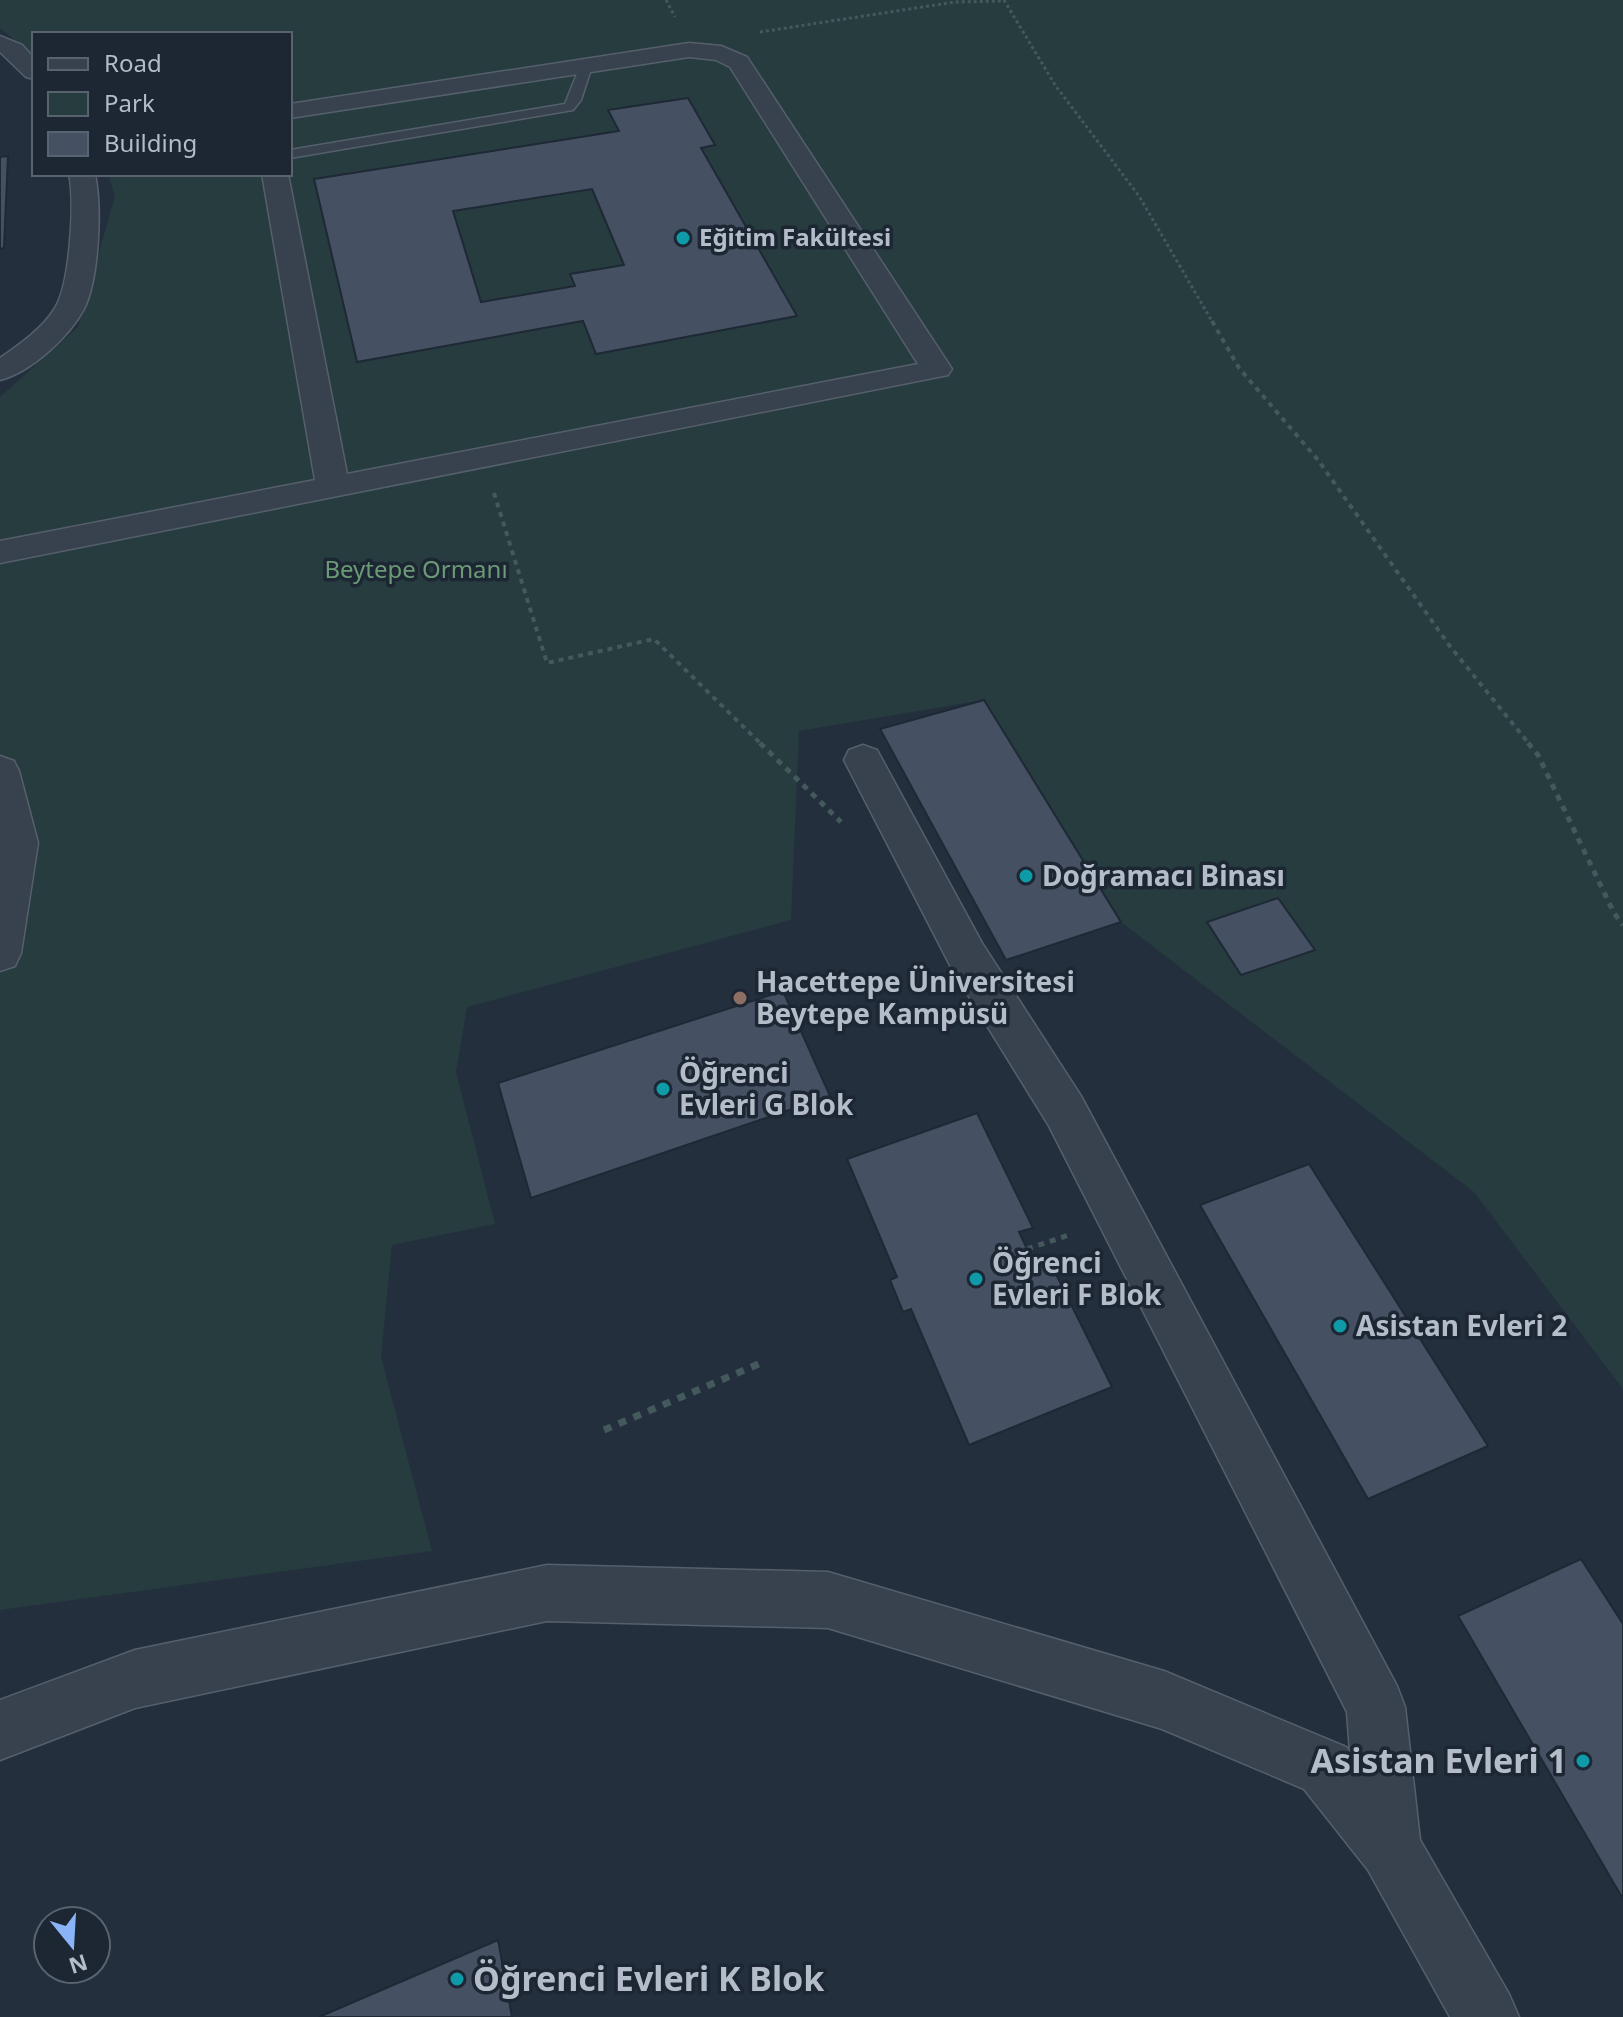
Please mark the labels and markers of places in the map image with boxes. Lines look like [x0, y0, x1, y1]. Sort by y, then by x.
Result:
place label: Eğitim Fakültesi [699, 220, 891, 253]
marker: Eğitim Fakültesi [674, 229, 692, 247]
place label: Doğramacı Binası [1042, 856, 1285, 894]
marker: Doğramacı Binası [1017, 867, 1035, 885]
place label: Hacettepe Üniversitesi Beytepe Kampüsü [756, 962, 1075, 1032]
marker: Hacettepe Üniversitesi Beytepe Kampüsü [731, 989, 749, 1007]
place label: Öğrenci Evleri G Blok [679, 1053, 854, 1123]
marker: Öğrenci Evleri G Blok [654, 1080, 672, 1098]
place label: Öğrenci Evleri F Blok [992, 1243, 1162, 1313]
marker: Öğrenci Evleri F Blok [967, 1270, 985, 1288]
place label: Asistan Evleri 2 [1356, 1306, 1567, 1344]
marker: Asistan Evleri 2 [1331, 1317, 1349, 1335]
place label: Asistan Evleri 1 [1311, 1737, 1567, 1783]
marker: Asistan Evleri 1 [1574, 1752, 1592, 1770]
place label: Öğrenci Evleri K Blok [473, 1955, 825, 2001]
marker: Öğrenci Evleri K Blok [448, 1970, 466, 1988]

